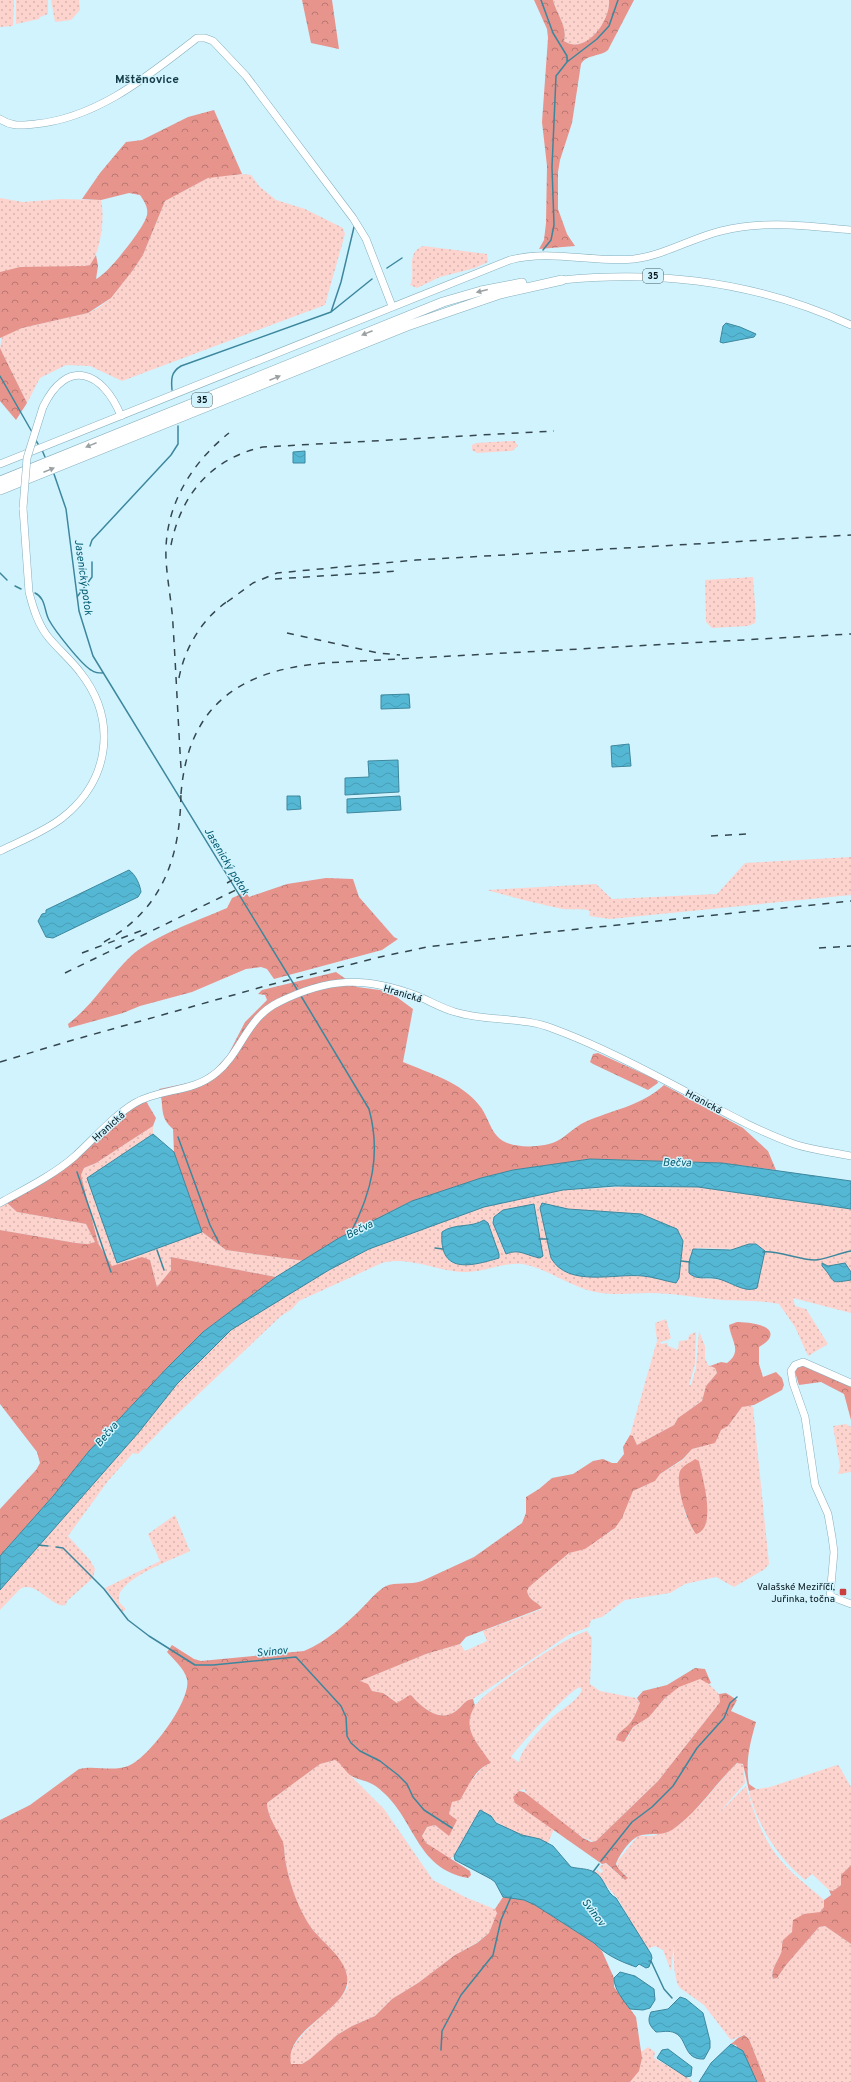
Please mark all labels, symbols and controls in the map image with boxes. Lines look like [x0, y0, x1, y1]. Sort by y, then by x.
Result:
district label: Mštěnovice [115, 72, 179, 88]
road number: 35 [643, 269, 663, 283]
one-way arrow [475, 289, 488, 295]
one-way arrow [362, 330, 373, 336]
one-way arrow [270, 375, 282, 381]
road number: 35 [192, 393, 212, 407]
one-way arrow [85, 442, 96, 448]
one-way arrow [44, 466, 56, 472]
water label: Jasenický potok [71, 538, 95, 616]
water label: Jasenický potok [200, 825, 252, 898]
street label: Hranická [382, 982, 423, 1006]
street label: Hranická [683, 1087, 724, 1117]
street label: Hranická [90, 1109, 128, 1145]
water label: Bečva [663, 1156, 692, 1170]
water label: Bečva [343, 1217, 376, 1243]
water label: Bečva [92, 1419, 122, 1450]
place label: Valašské Meziříčí, Juřinka, točna [757, 1581, 835, 1606]
marker: Valašské Meziříčí, Juřinka, točna [838, 1587, 848, 1597]
water label: Svinov [256, 1643, 290, 1661]
water label: Svinov [578, 1896, 609, 1931]

